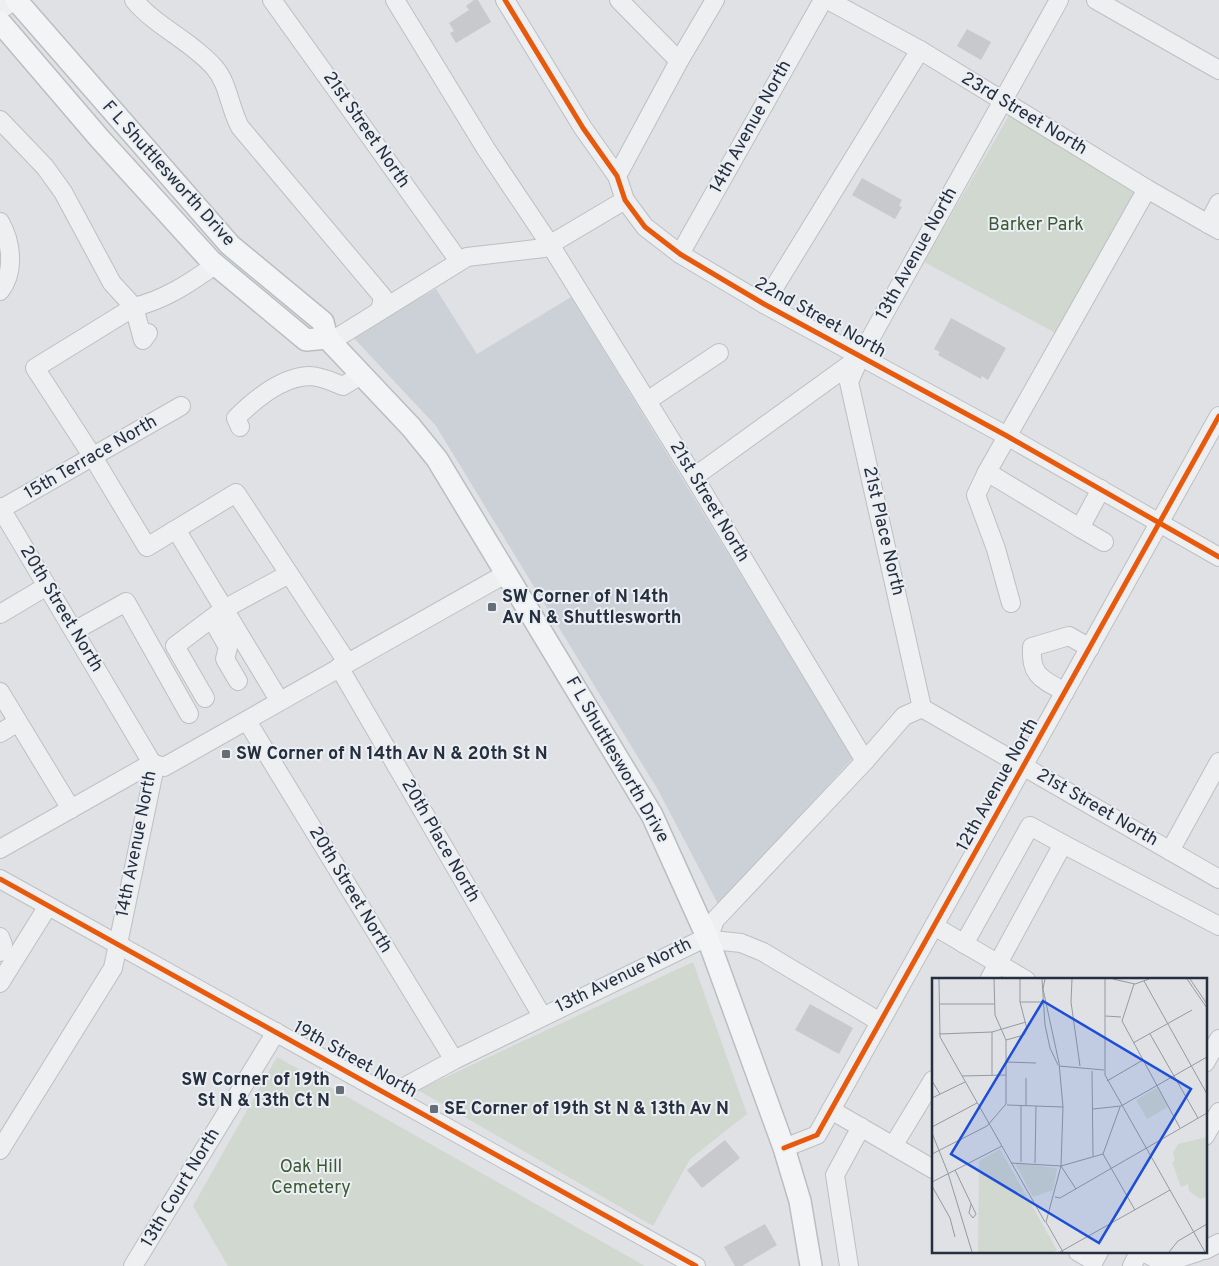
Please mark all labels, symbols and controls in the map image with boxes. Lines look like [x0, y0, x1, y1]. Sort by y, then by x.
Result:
street label: 14th Avenue North [705, 56, 797, 198]
street label: 21st Street North [317, 67, 415, 193]
street label: 23rd Street North [957, 67, 1091, 161]
street label: F L Shuttlesworth Drive [97, 96, 239, 252]
street label: 13th Avenue North [871, 184, 963, 324]
park label: Barker Park [988, 214, 1084, 237]
street label: 22nd Street North [750, 272, 890, 364]
street label: 15th Terrace North [20, 411, 162, 505]
street label: 21st Street North [664, 437, 754, 567]
street label: 21st Place North [857, 464, 909, 598]
street label: 20th Street North [14, 541, 108, 677]
place label: SW Corner of N 14th Av N & Shuttlesworth [502, 586, 681, 630]
marker: SW Corner of N 14th Av N & Shuttlesworth [486, 601, 498, 613]
street label: F L Shuttlesworth Drive [560, 673, 674, 847]
street label: 12th Avenue North [952, 714, 1044, 856]
place label: SW Corner of N 14th Av N & 20th St N [236, 743, 548, 766]
marker: SW Corner of N 14th Av N & 20th St N [220, 748, 232, 760]
street label: 21st Street North [1032, 764, 1162, 852]
street label: 14th Avenue North [112, 769, 162, 919]
street label: 20th Place North [395, 775, 485, 907]
street label: 20th Street North [303, 822, 397, 958]
street label: 13th Avenue North [552, 933, 696, 1019]
inset map [932, 978, 1206, 1254]
street label: 19th Street North [289, 1016, 421, 1104]
place label: SW Corner of 19th St N & 13th Ct N [181, 1069, 330, 1113]
marker: SW Corner of 19th St N & 13th Ct N [334, 1084, 346, 1096]
place label: SE Corner of 19th St N & 13th Av N [444, 1098, 729, 1121]
marker: SE Corner of 19th St N & 13th Av N [428, 1103, 440, 1115]
street label: 13th Court North [136, 1124, 226, 1252]
park label: Oak Hill Cemetery [271, 1156, 351, 1200]

